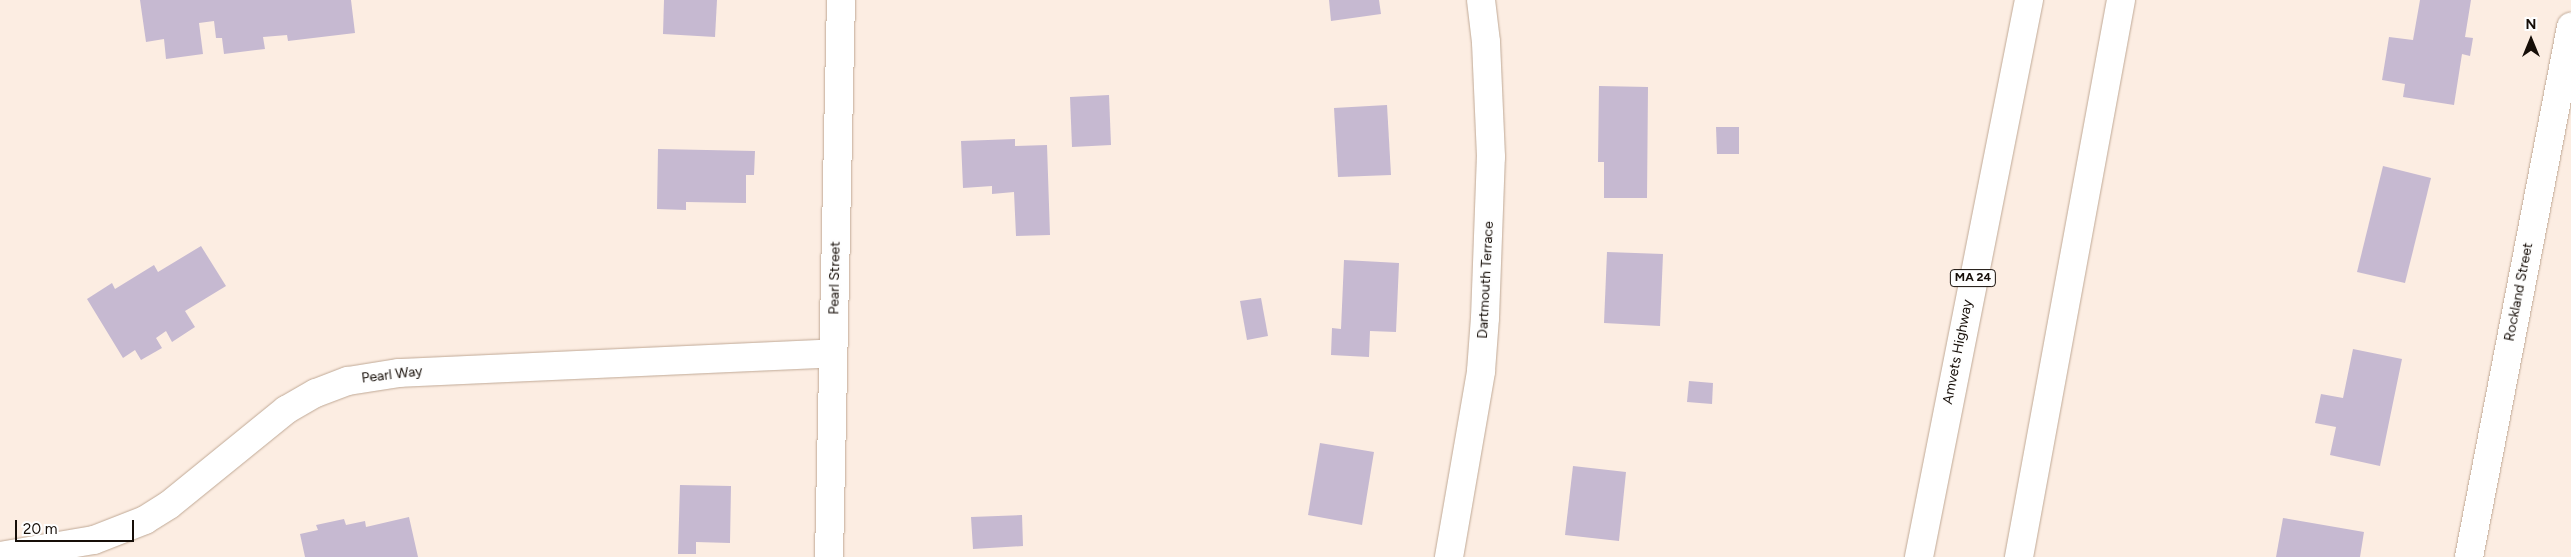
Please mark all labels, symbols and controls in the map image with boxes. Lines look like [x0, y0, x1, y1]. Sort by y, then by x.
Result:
north arrow [2506, 15, 2556, 65]
text: N [2526, 16, 2536, 33]
street label: Dartmouth Terrace [1475, 221, 1497, 339]
street label: Pearl Street [826, 241, 844, 315]
street label: Rockland Street [2501, 241, 2537, 343]
road number: MA 24 [1949, 268, 1997, 288]
street label: Amvets Highway [1940, 298, 1976, 406]
street label: Pearl Way [361, 363, 423, 387]
scale bar [18, 510, 136, 542]
text: 20 m [23, 520, 57, 538]

